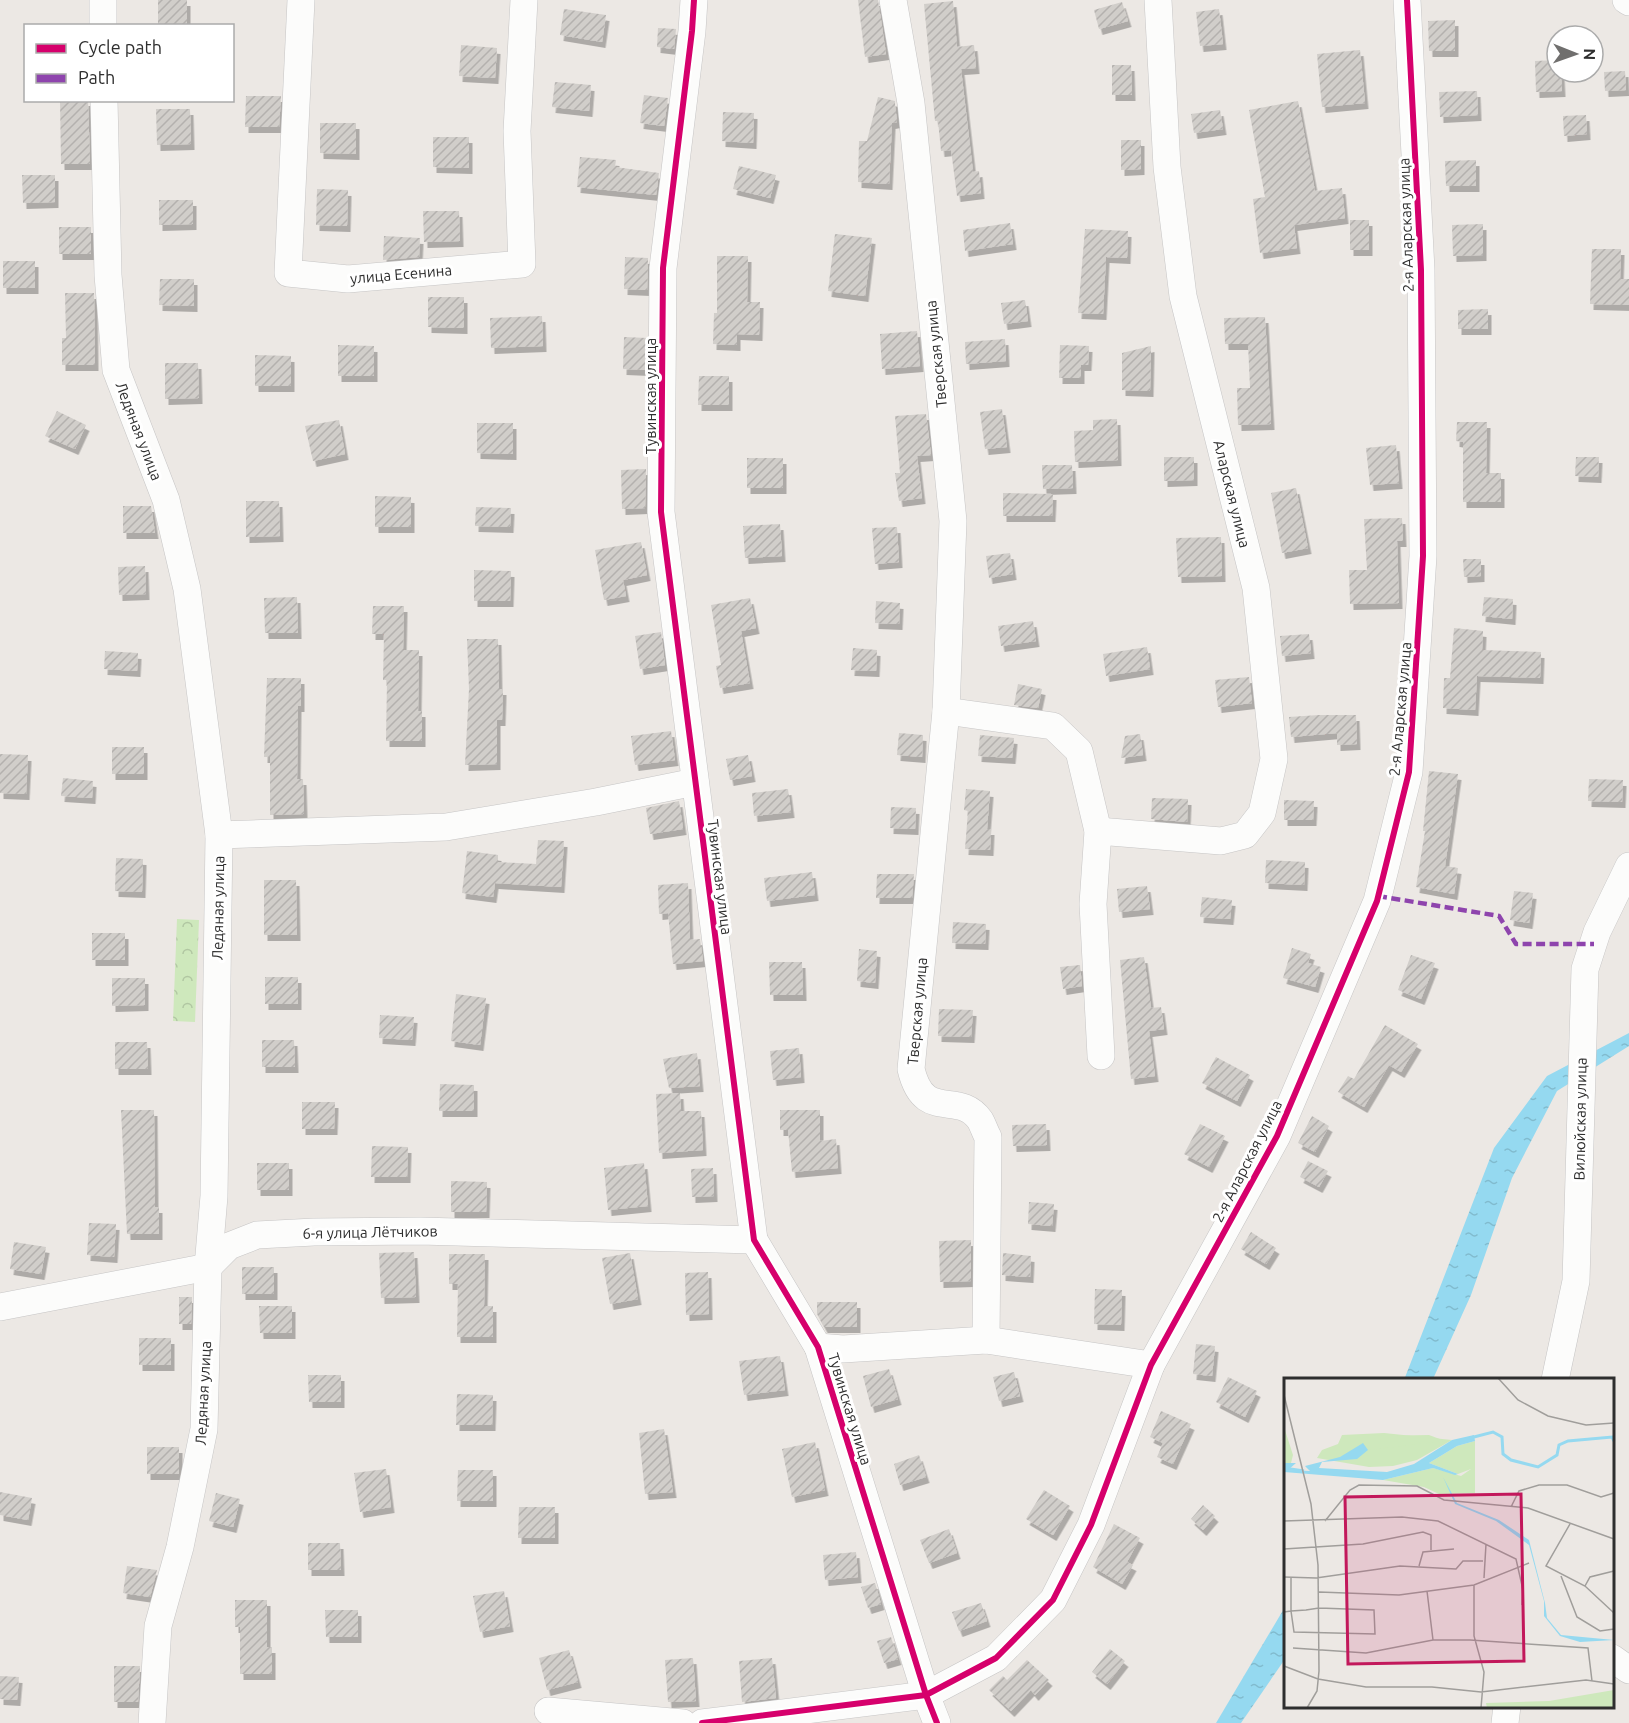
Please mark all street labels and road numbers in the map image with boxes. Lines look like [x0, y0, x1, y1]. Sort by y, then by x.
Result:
street label: 2-я Аларская улица [1395, 157, 1417, 293]
street label: улица Есенина [349, 261, 453, 287]
street label: Тверская улица [922, 300, 950, 408]
street label: Тувинская улица [642, 338, 659, 454]
street label: Ледяная улица [112, 379, 166, 483]
street label: Аларская улица [1210, 438, 1254, 550]
street label: 2-я Аларская улица [1386, 641, 1414, 777]
street label: Тувинская улица [704, 818, 736, 936]
street label: Ледяная улица [209, 856, 227, 960]
street label: Тверская улица [904, 957, 930, 1065]
street label: Вилюйская улица [1570, 1057, 1590, 1181]
street label: 2-я Аларская улица [1209, 1097, 1285, 1225]
street label: 6-я улица Лётчиков [302, 1222, 438, 1242]
street label: Ледяная улица [192, 1340, 214, 1446]
street label: Тувинская улица [825, 1351, 875, 1467]

